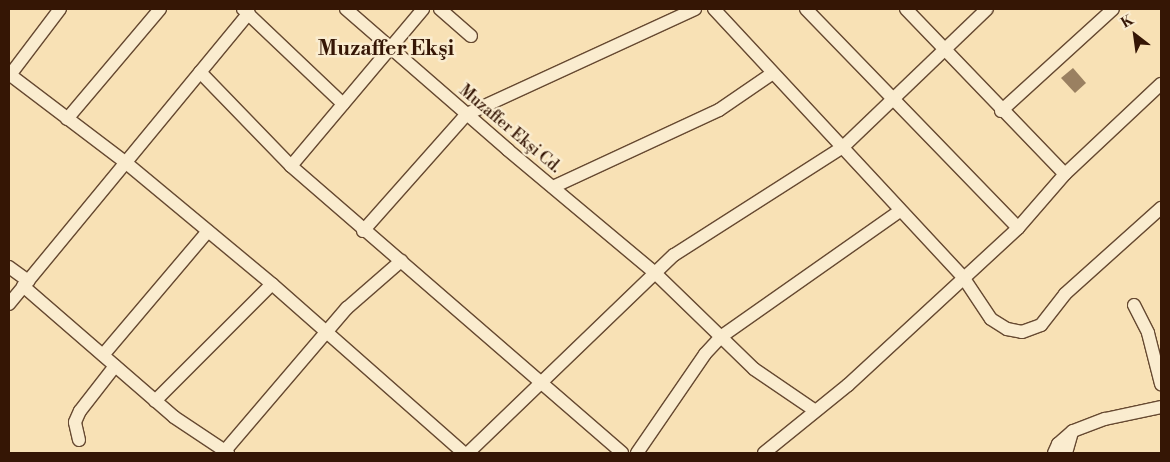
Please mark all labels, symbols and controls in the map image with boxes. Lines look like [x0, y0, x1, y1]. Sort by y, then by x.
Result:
north arrow [1110, 10, 1160, 60]
text: K [1118, 11, 1137, 33]
district label: Muzaffer Ekşi [318, 36, 454, 62]
street label: Muzaffer Ekşi Cd. [455, 81, 565, 177]

